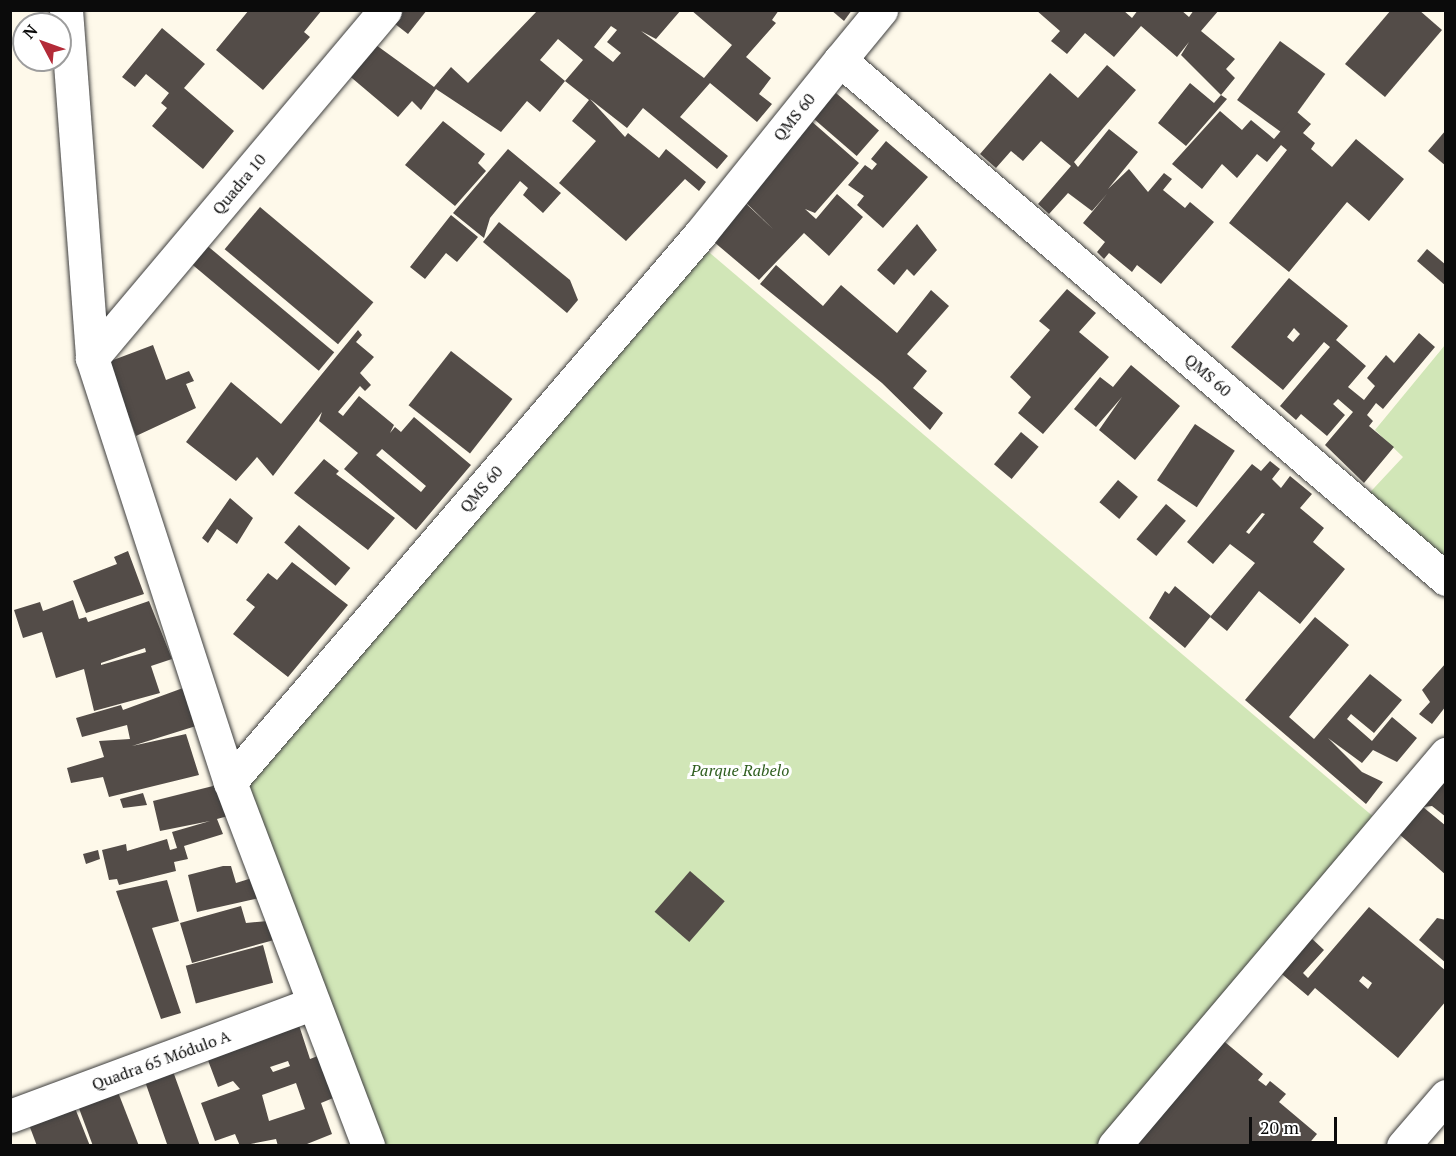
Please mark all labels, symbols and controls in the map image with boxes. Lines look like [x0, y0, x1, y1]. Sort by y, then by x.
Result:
north arrow [12, 12, 72, 72]
text: N [18, 20, 42, 43]
street label: QMS 60 [769, 89, 819, 145]
street label: Quadra 10 [208, 150, 270, 218]
street label: QMS 60 [1181, 350, 1235, 400]
street label: QMS 60 [456, 462, 506, 516]
park label: Parque Rabelo [691, 760, 789, 780]
street label: Quadra 65 Módulo A [89, 1026, 233, 1094]
scale bar [1252, 1105, 1340, 1143]
text: 20 m [1260, 1115, 1299, 1139]

